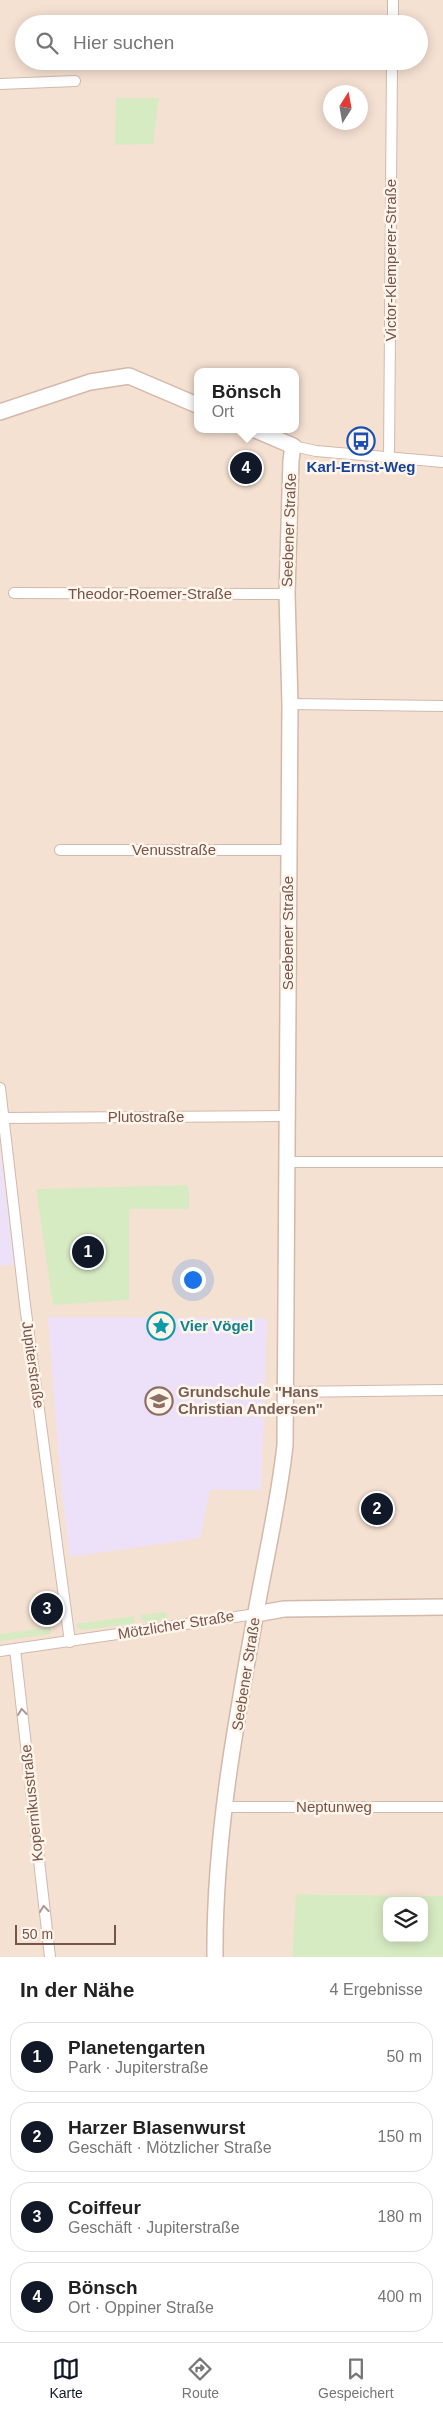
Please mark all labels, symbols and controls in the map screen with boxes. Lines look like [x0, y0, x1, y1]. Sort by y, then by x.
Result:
search box [15, 15, 428, 70]
icon: search [33, 29, 61, 57]
text: Hier suchen [73, 32, 174, 53]
north arrow [323, 85, 368, 130]
street label: Victor-Klemperer-Straße [382, 179, 399, 341]
popup [194, 368, 299, 433]
text: Bönsch [212, 381, 281, 402]
text: Ort [212, 403, 234, 420]
bus stop icon: Karl-Ernst-Weg [346, 426, 376, 456]
pin: 4 [230, 449, 262, 487]
place label: Karl-Ernst-Weg [307, 458, 415, 475]
street label: Seebener Straße [278, 473, 299, 587]
street label: Theodor-Roemer-Straße [68, 585, 232, 602]
street label: Venusstraße [132, 841, 216, 858]
street label: Seebener Straße [279, 876, 296, 990]
street label: Plutostraße [108, 1108, 184, 1125]
pin: 1 [72, 1233, 104, 1271]
your location [180, 1267, 206, 1293]
place icon: Vier Vögel [146, 1311, 176, 1341]
place label: Vier Vögel [180, 1317, 253, 1334]
street label: Jupiterstraße [19, 1320, 48, 1409]
place label: Grundschule "Hans Christian Andersen" [178, 1383, 323, 1417]
school or university icon: Grundschule "Hans Christian Andersen" [144, 1386, 174, 1416]
pin: 2 [361, 1490, 393, 1528]
pin: 3 [31, 1590, 63, 1628]
street label: Mötzlicher Straße [117, 1607, 235, 1642]
street label: Seebener Straße [228, 1616, 263, 1732]
one-way arrow [17, 1708, 28, 1716]
street label: Kopernikusstraße [17, 1744, 46, 1862]
street label: Neptunweg [296, 1798, 372, 1815]
map controls [383, 1897, 428, 1942]
button: layers [383, 1897, 428, 1942]
one-way arrow [39, 1904, 50, 1912]
scale bar [15, 1922, 116, 1945]
text: 50 m [22, 1926, 53, 1942]
text: In der Nähe [20, 1978, 134, 2001]
text: 4 Ergebnisse [330, 1981, 423, 1998]
text: Planetengarten [68, 2037, 205, 2058]
text: 1 [33, 2048, 41, 2065]
text: 50 m [386, 2048, 422, 2065]
text: Park · Jupiterstraße [68, 2059, 208, 2076]
text: Harzer Blasenwurst [68, 2117, 245, 2138]
text: 2 [33, 2128, 41, 2145]
text: 150 m [378, 2128, 422, 2145]
text: Geschäft · Mötzlicher Straße [68, 2139, 272, 2156]
text: Coiffeur [68, 2197, 141, 2218]
text: 3 [33, 2208, 41, 2225]
text: 180 m [378, 2208, 422, 2225]
text: Geschäft · Jupiterstraße [68, 2219, 240, 2236]
text: Bönsch [68, 2277, 138, 2298]
text: 4 [33, 2288, 41, 2305]
text: 400 m [378, 2288, 422, 2305]
text: Ort · Oppiner Straße [68, 2299, 214, 2316]
tab: Karte [49, 2355, 83, 2401]
tab: Route [182, 2355, 219, 2401]
tab: Gespeichert [318, 2355, 394, 2401]

